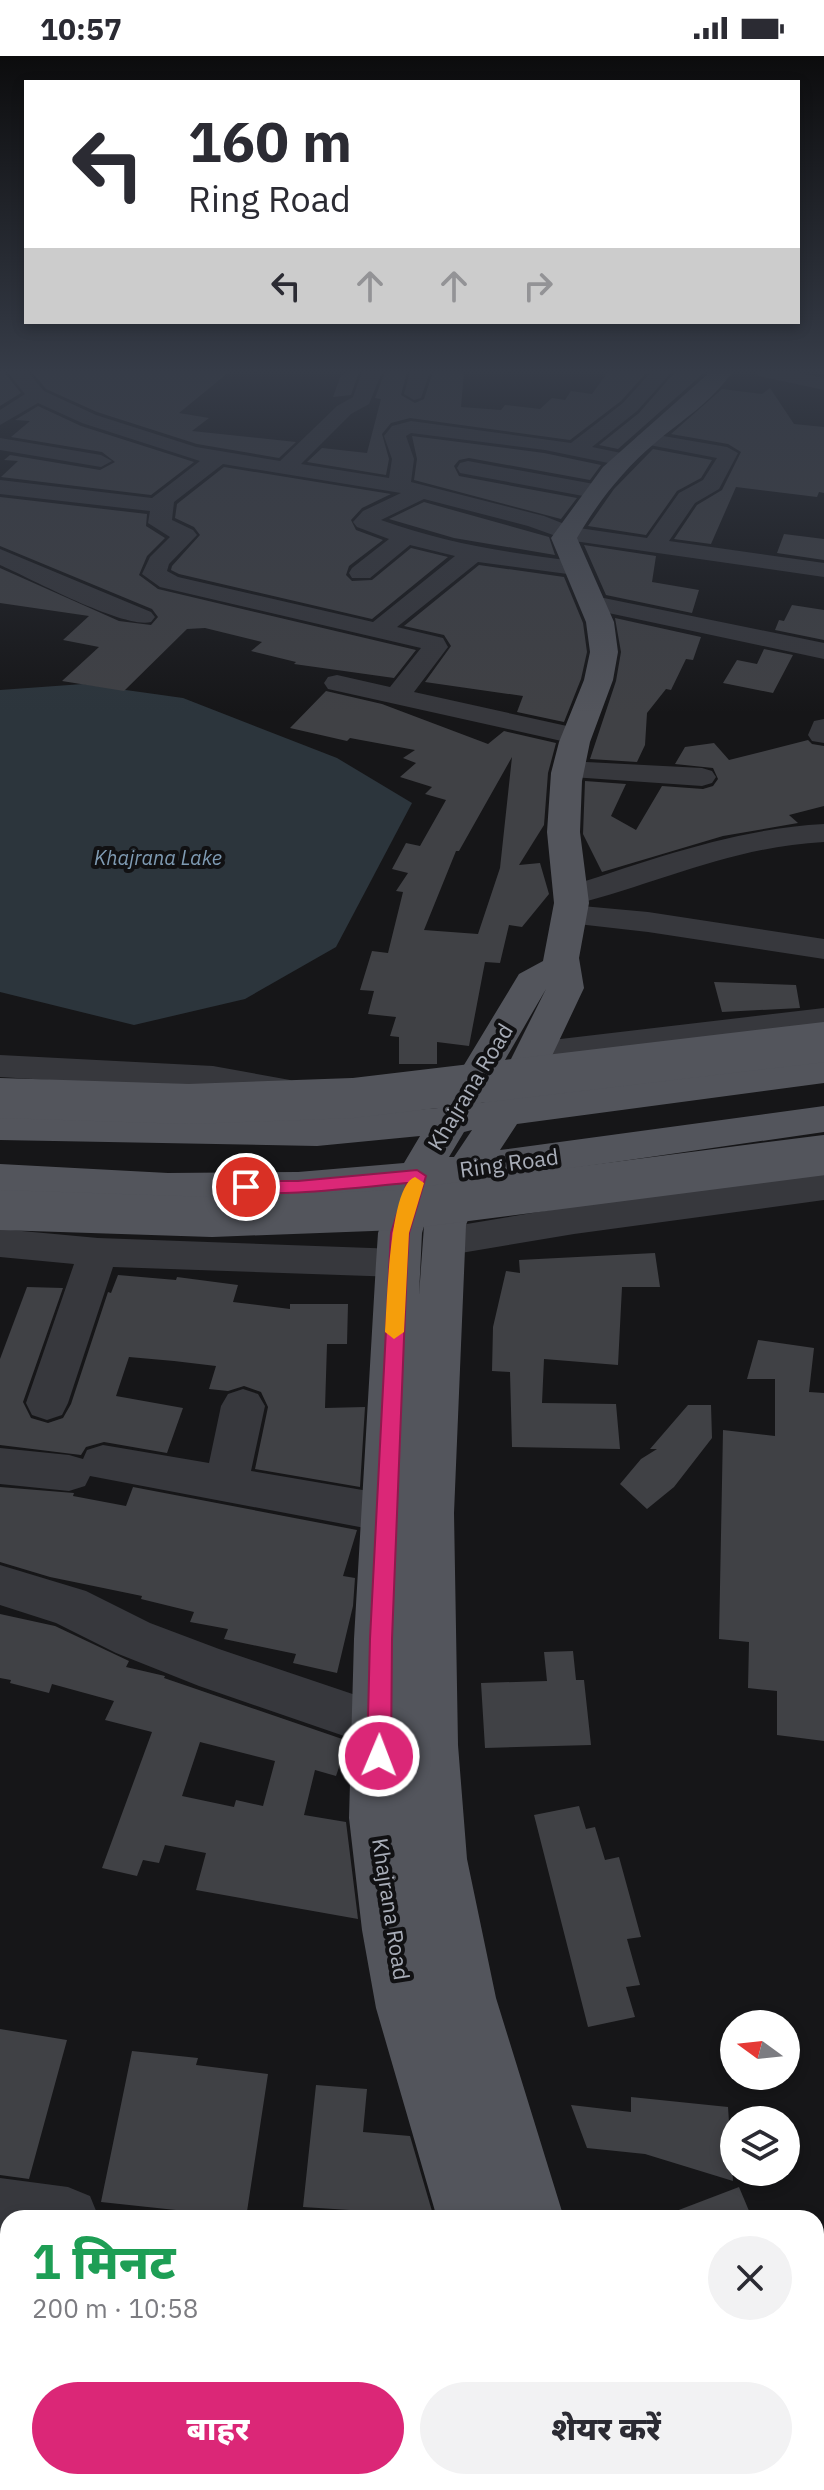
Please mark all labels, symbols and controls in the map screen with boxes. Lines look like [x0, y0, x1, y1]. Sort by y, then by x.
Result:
text: 10:57 [40, 9, 122, 48]
text: 160 m [188, 105, 352, 177]
icon: left [56, 112, 160, 216]
text: Ring Road [188, 175, 351, 222]
icon: left [264, 264, 308, 308]
icon: ahead [348, 264, 392, 308]
icon: ahead [432, 264, 476, 308]
icon: right [516, 264, 560, 308]
water label: Khajrana Lake [94, 844, 222, 871]
street label: Khajrana Road [420, 1018, 519, 1156]
street label: Ring Road [458, 1141, 560, 1184]
pin [212, 1153, 280, 1221]
icon: arrive [224, 1165, 268, 1209]
position arrow [337, 1714, 421, 1798]
street label: Khajrana Road [366, 1836, 417, 1982]
north arrow [720, 2010, 800, 2090]
map controls [720, 2010, 800, 2186]
button: layers [720, 2106, 800, 2186]
text: 1 मिनट [32, 2230, 175, 2292]
button: close [708, 2236, 792, 2320]
text: 200 m · 10:58 [32, 2291, 198, 2325]
button: बाहर [32, 2382, 404, 2474]
button: शेयर करें [420, 2382, 792, 2474]

